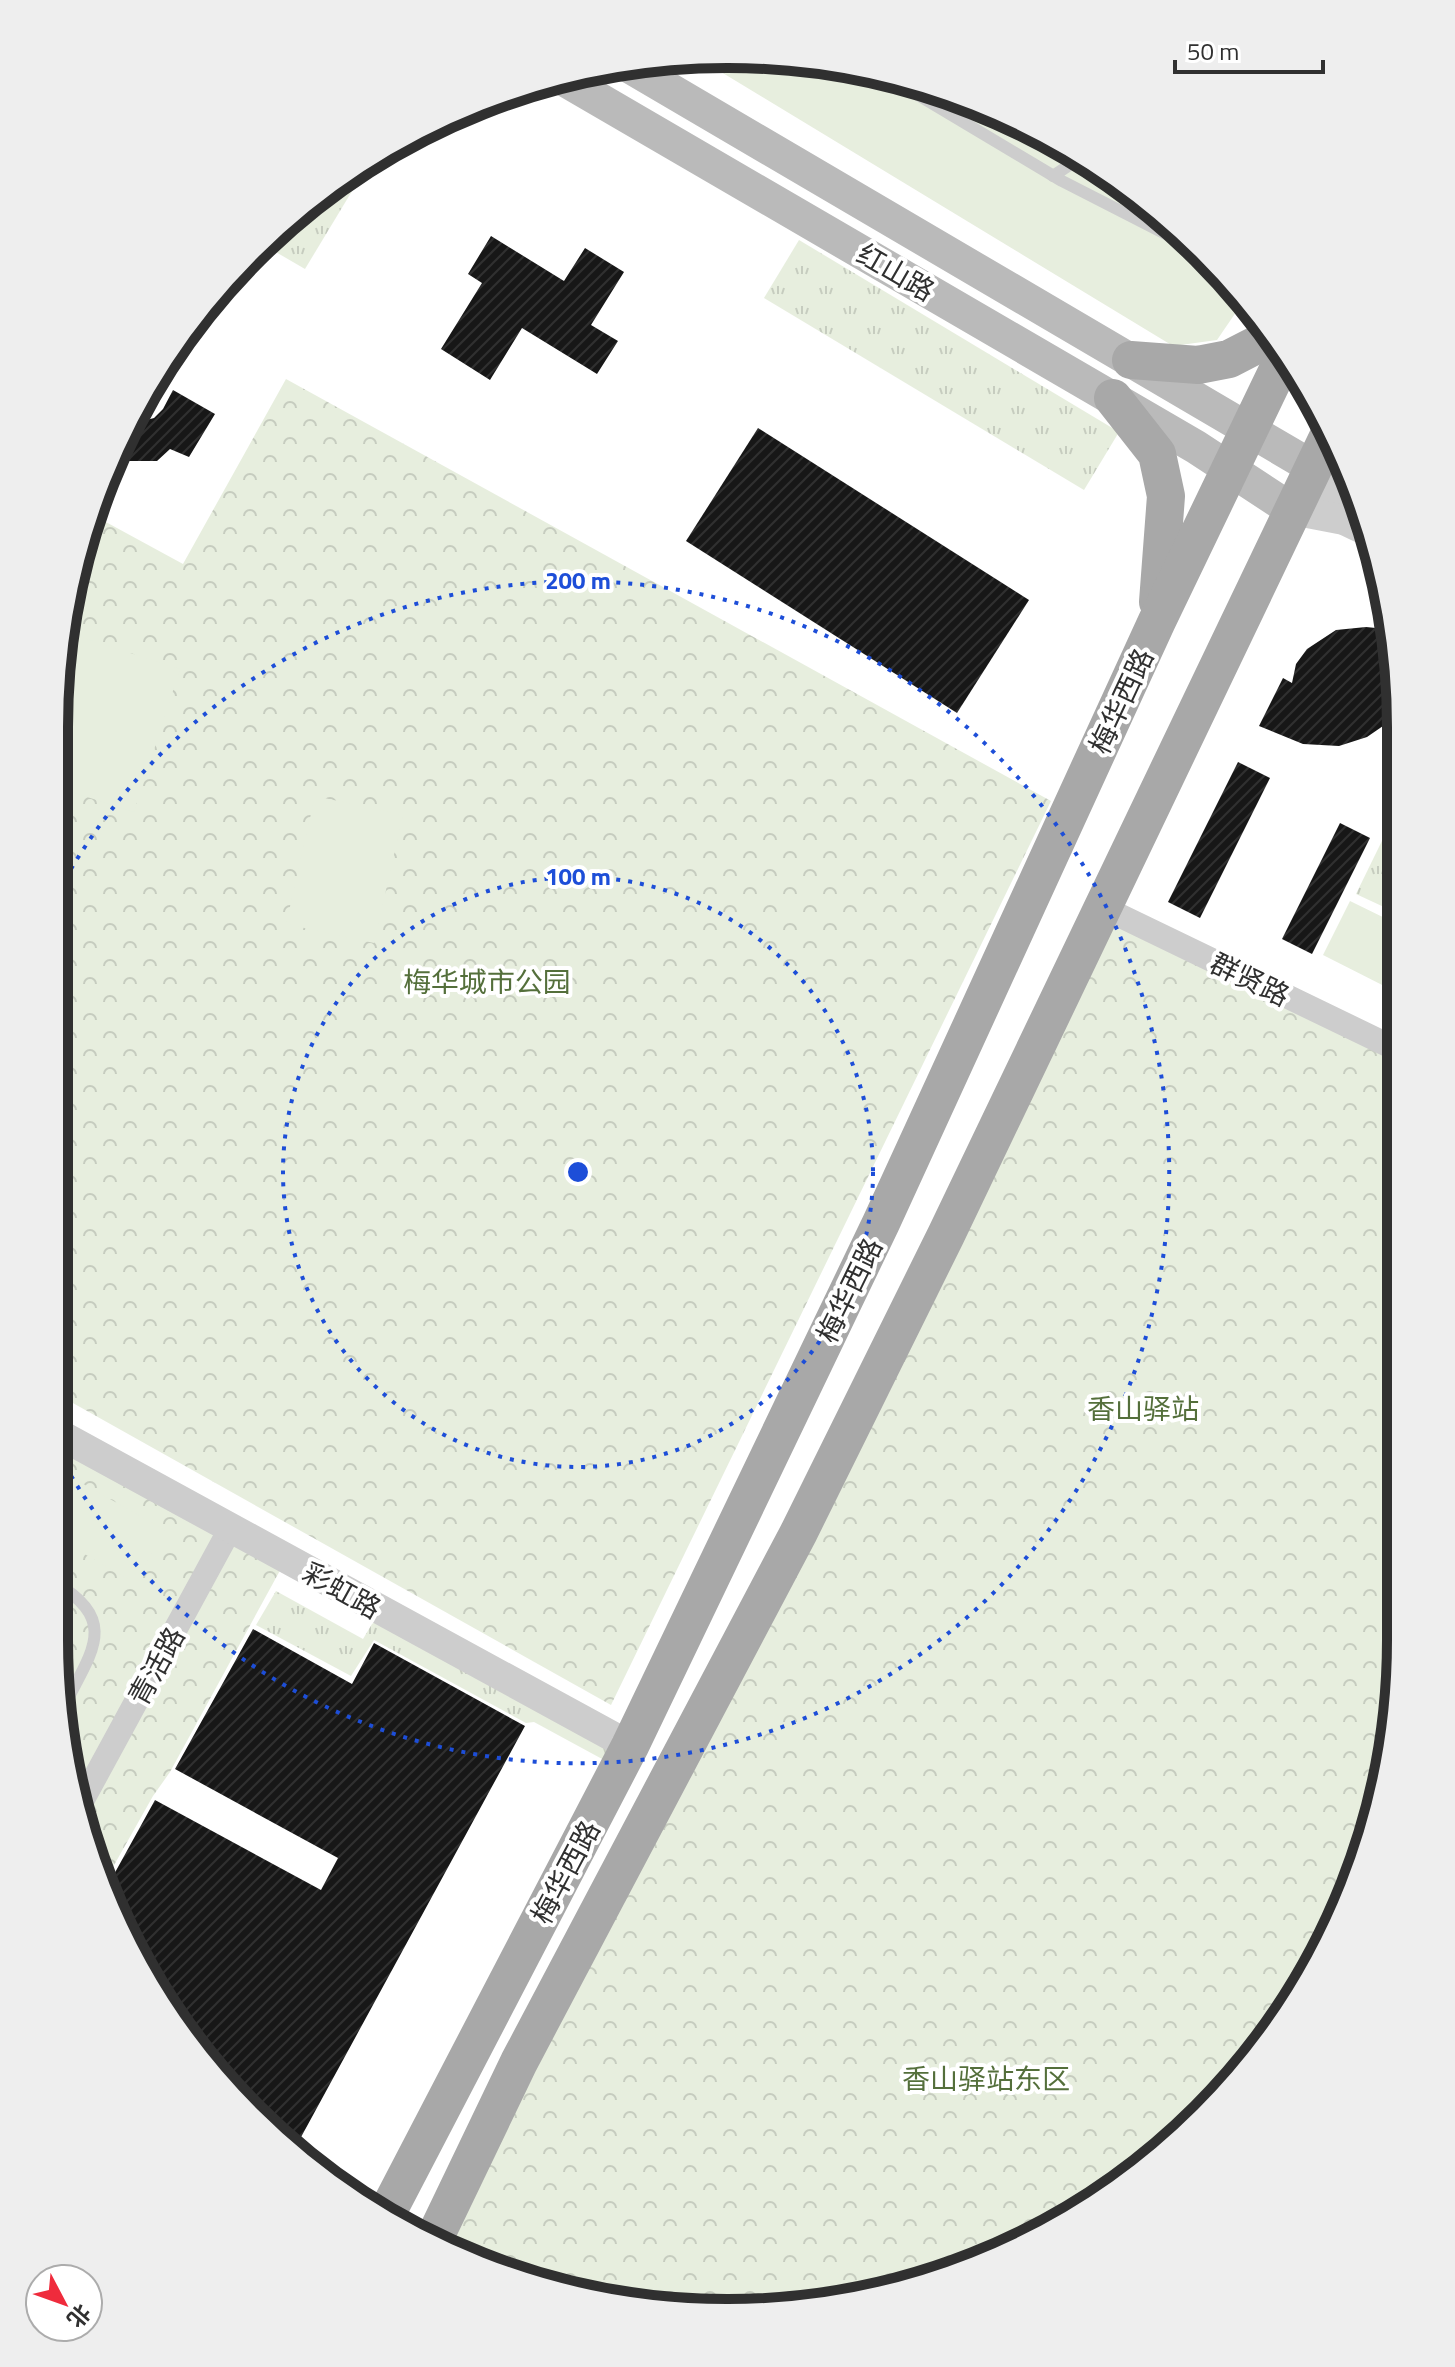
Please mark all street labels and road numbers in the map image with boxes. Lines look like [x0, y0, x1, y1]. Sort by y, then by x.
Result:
street label: 红山路 [849, 232, 943, 312]
street label: 梅华西路 [1078, 641, 1164, 761]
street label: 群贤路 [1203, 941, 1297, 1017]
street label: 梅华西路 [805, 1230, 893, 1350]
street label: 彩虹路 [295, 1551, 389, 1629]
street label: 青活路 [117, 1619, 195, 1713]
street label: 梅华西路 [520, 1812, 610, 1932]

